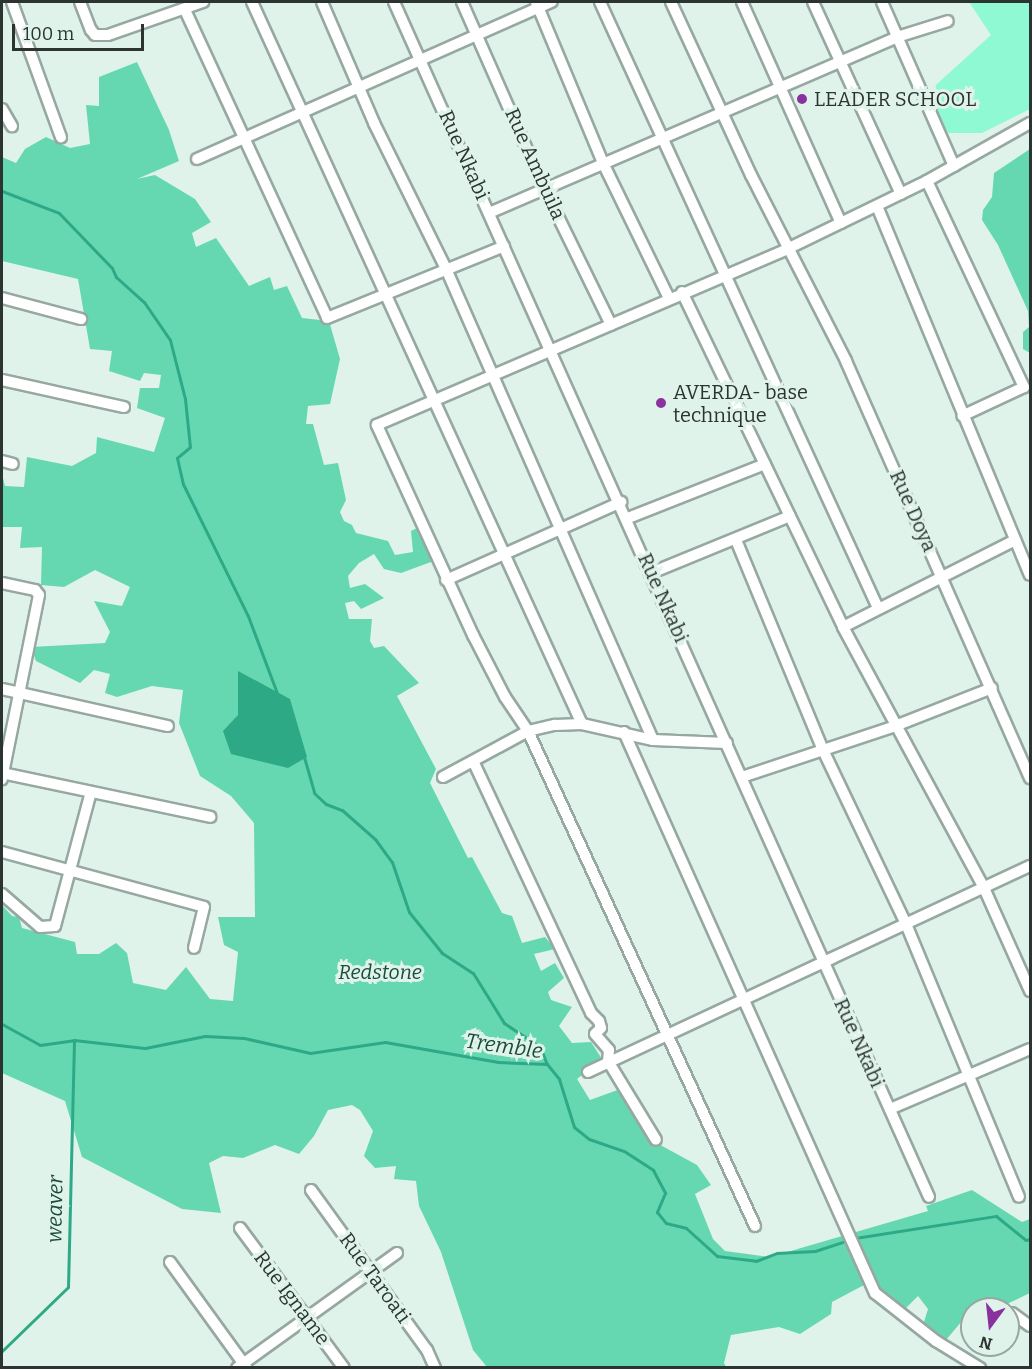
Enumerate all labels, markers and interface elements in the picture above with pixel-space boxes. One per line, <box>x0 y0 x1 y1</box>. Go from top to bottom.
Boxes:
scale bar <box>15 12 147 50</box>
text: 100 m <box>23 23 74 45</box>
place label: LEADER SCHOOL <box>814 87 976 111</box>
marker: LEADER SCHOOL <box>795 92 809 106</box>
street label: Rue Ambuila <box>500 105 570 223</box>
street label: Rue Nkabi <box>434 107 494 203</box>
place label: AVERDA- base technique <box>673 380 808 427</box>
marker: AVERDA- base technique <box>654 396 668 410</box>
street label: Rue Doya <box>884 467 942 555</box>
street label: Rue Nkabi <box>633 550 693 646</box>
park label: Redstone <box>338 960 422 984</box>
street label: Rue Nkabi <box>829 995 889 1091</box>
water label: Tremble <box>464 1028 544 1064</box>
water label: weaver <box>42 1175 68 1243</box>
street label: Rue Taroati <box>334 1228 416 1328</box>
street label: Rue Igname <box>249 1246 335 1350</box>
north arrow <box>960 1297 1020 1357</box>
text: N <box>977 1332 994 1354</box>

